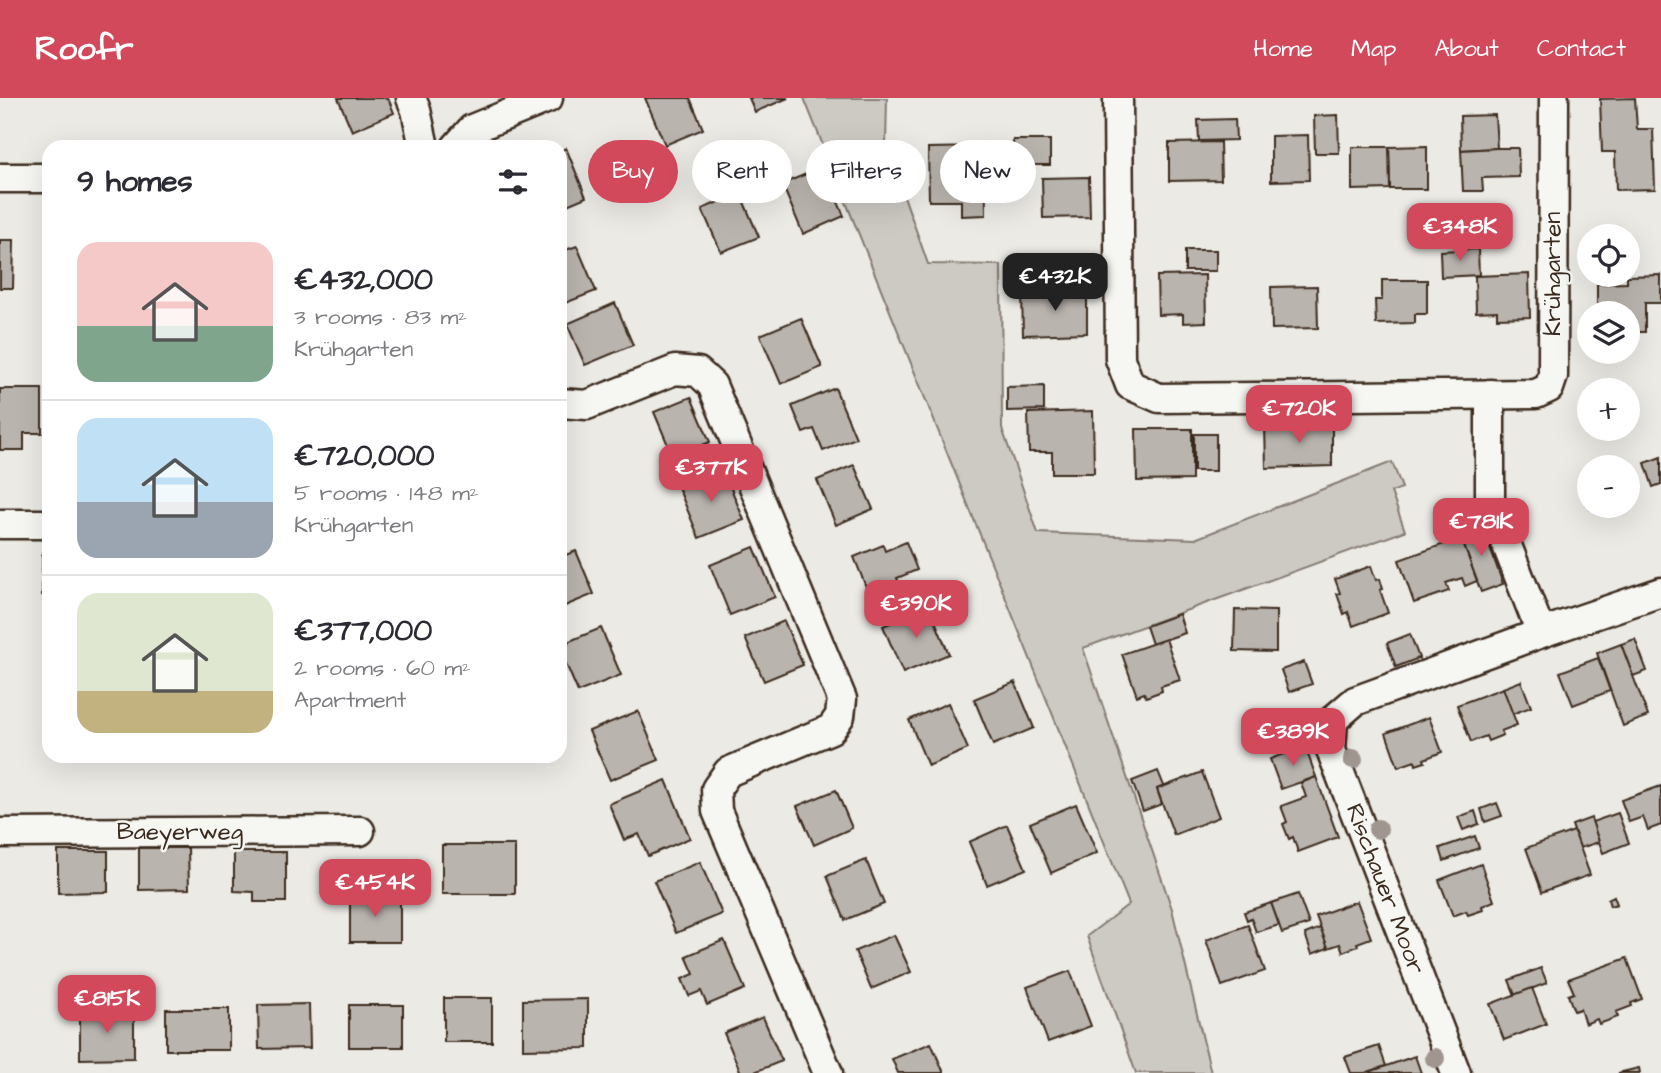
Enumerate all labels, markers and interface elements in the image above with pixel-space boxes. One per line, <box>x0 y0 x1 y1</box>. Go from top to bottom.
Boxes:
text: Roofr <box>35 26 133 72</box>
text: Home <box>1253 32 1313 66</box>
text: Map <box>1351 32 1396 66</box>
text: About <box>1434 32 1499 66</box>
text: Contact <box>1537 32 1626 66</box>
chip: Buy <box>588 140 678 203</box>
chip: Rent <box>692 140 792 203</box>
chip: Filters <box>806 140 926 203</box>
chip: New <box>940 140 1036 203</box>
text: 9 homes <box>77 161 192 203</box>
icon: filters <box>494 163 532 201</box>
pin: €348K <box>1411 204 1509 263</box>
text: €348K <box>1423 210 1497 242</box>
street label: Krühgarten <box>1536 212 1571 336</box>
map controls <box>1577 224 1640 518</box>
button: locate <box>1577 224 1640 287</box>
pin: €432K <box>1006 254 1104 313</box>
text: €432,000 <box>294 259 433 301</box>
text: €432K <box>1019 260 1091 292</box>
icon: home <box>133 270 217 354</box>
text: 3 rooms · 83 m² <box>294 301 467 333</box>
button: layers <box>1577 301 1640 364</box>
text: Krühgarten <box>294 333 413 365</box>
button: + <box>1577 378 1640 441</box>
pin: €720K <box>1250 386 1348 445</box>
text: €720K <box>1262 392 1336 424</box>
text: €720,000 <box>294 435 435 477</box>
pin: €377K <box>662 444 760 504</box>
icon: home <box>133 446 217 530</box>
text: €377K <box>675 451 747 483</box>
button: − <box>1577 455 1640 518</box>
text: 5 rooms · 148 m² <box>294 477 478 509</box>
pin: €781K <box>1432 498 1530 558</box>
text: €781K <box>1449 505 1513 537</box>
text: Krühgarten <box>294 509 413 541</box>
pin: €390K <box>867 580 965 640</box>
text: €390K <box>880 587 952 619</box>
text: €377,000 <box>294 610 432 652</box>
icon: home <box>133 621 217 705</box>
text: 2 rooms · 60 m² <box>294 652 471 684</box>
text: Apartment <box>294 684 406 716</box>
pin: €389K <box>1244 708 1342 768</box>
text: €389K <box>1257 715 1329 747</box>
street label: Rischauer Moor <box>1337 799 1433 979</box>
street label: Baeyerweg <box>117 815 243 850</box>
pin: €454K <box>326 860 424 919</box>
text: €454K <box>335 866 415 898</box>
pin: €815K <box>58 976 156 1035</box>
text: €815K <box>74 982 140 1014</box>

